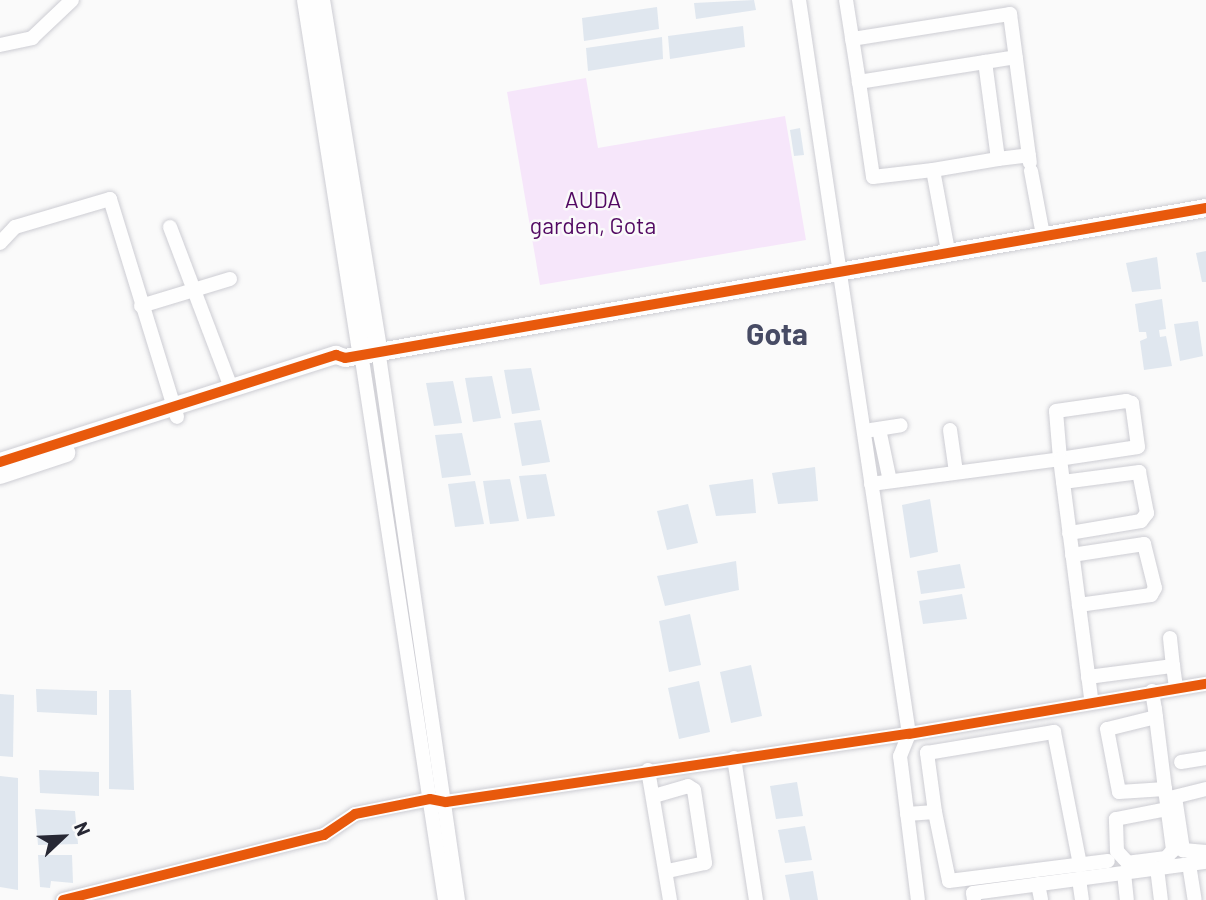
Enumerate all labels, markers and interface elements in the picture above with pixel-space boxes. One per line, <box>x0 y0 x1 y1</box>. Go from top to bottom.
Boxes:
park label: AUDA garden, Gota <box>530 185 656 239</box>
district label: Gota <box>746 315 808 351</box>
north arrow <box>28 802 98 872</box>
text: N <box>70 818 96 839</box>

